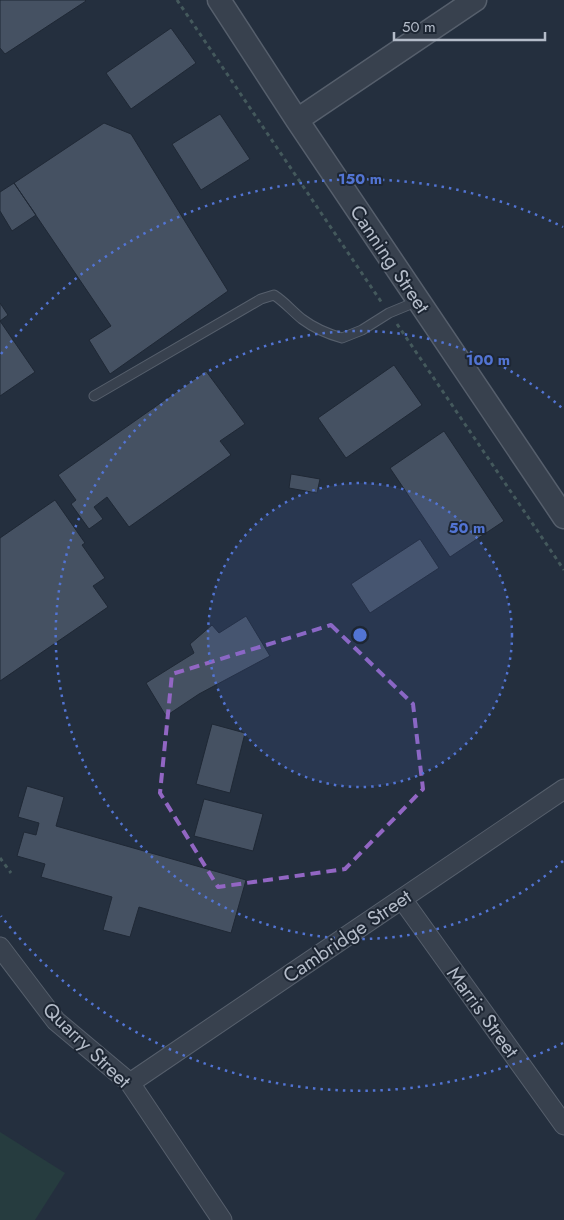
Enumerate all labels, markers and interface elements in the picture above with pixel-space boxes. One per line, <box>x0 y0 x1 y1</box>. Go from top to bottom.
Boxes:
scale bar <box>394 10 545 42</box>
text: 50 m <box>402 16 436 38</box>
text: 150 m <box>338 168 382 190</box>
street label: Canning Street <box>343 199 437 319</box>
text: 100 m <box>466 349 510 371</box>
text: 50 m <box>449 517 485 539</box>
centre of rings <box>351 626 369 644</box>
street label: Cambridge Street <box>277 883 417 990</box>
street label: Marris Street <box>440 961 526 1064</box>
street label: Quarry Street <box>36 996 137 1095</box>

